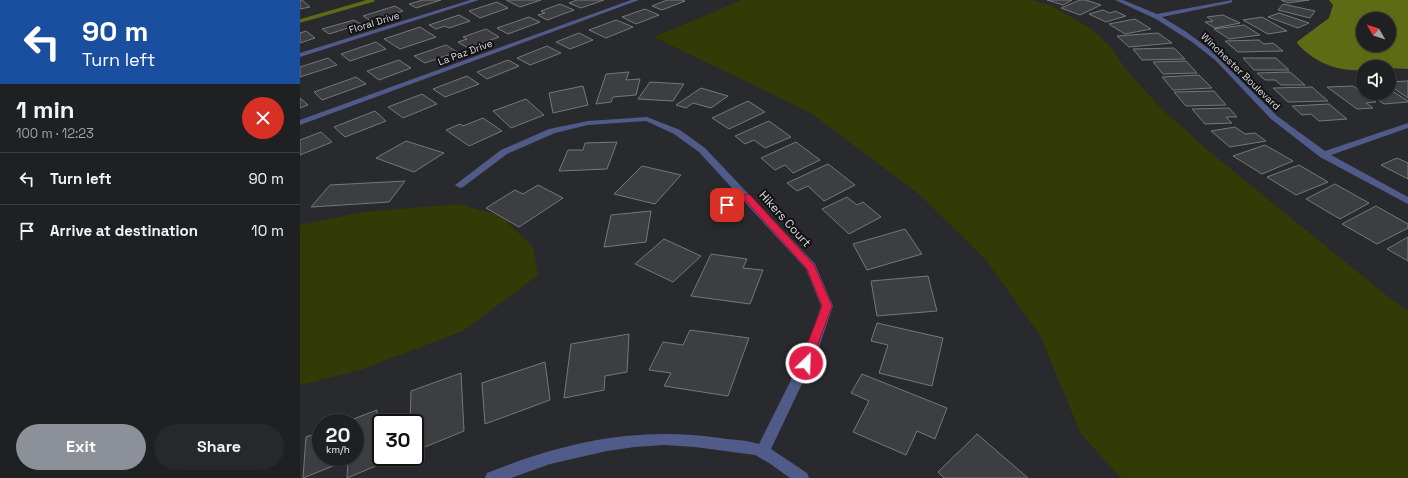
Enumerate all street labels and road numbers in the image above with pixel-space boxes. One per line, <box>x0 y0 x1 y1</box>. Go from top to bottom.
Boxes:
street label: Floral Drive <box>347 9 401 36</box>
street label: Winchester Boulevard <box>1198 30 1283 113</box>
street label: La Paz Drive <box>436 37 494 68</box>
street label: Hikers Court <box>756 187 814 251</box>

